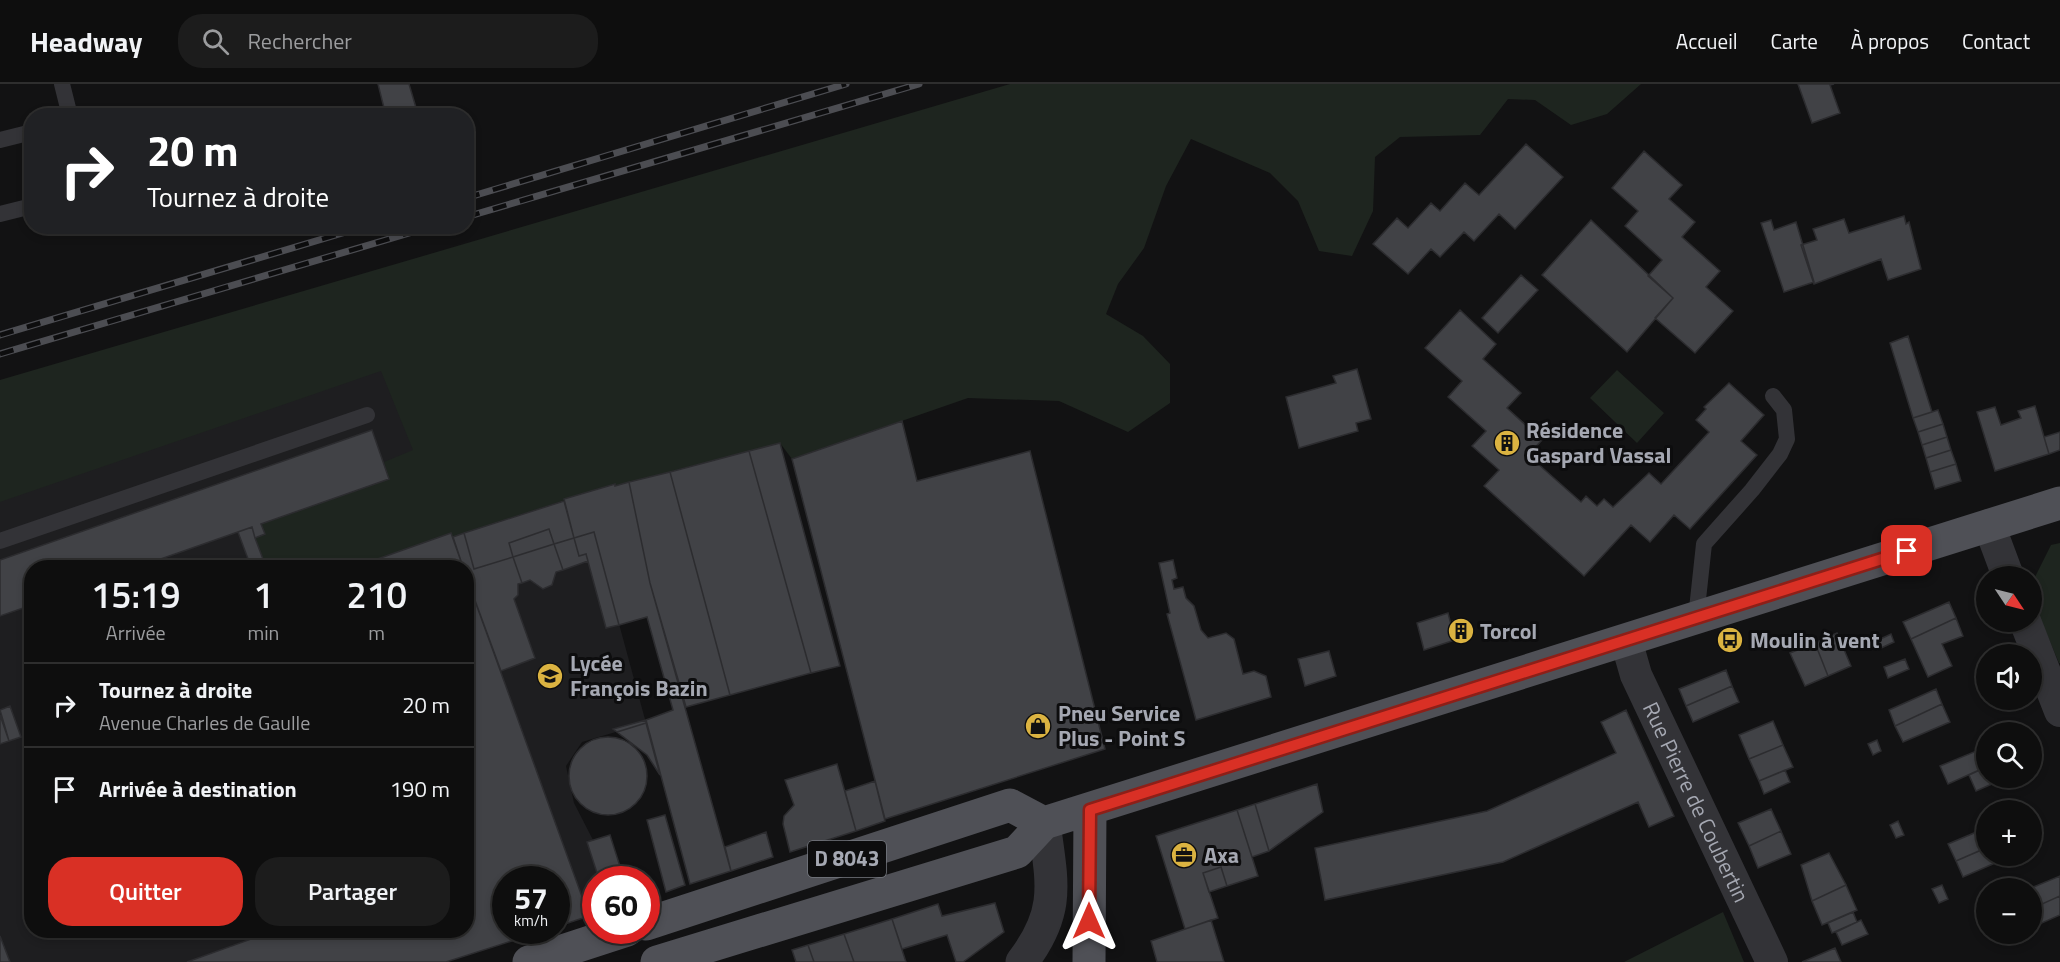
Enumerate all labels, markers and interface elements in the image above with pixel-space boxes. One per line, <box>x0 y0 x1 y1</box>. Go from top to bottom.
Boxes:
search box <box>178 14 598 68</box>
text: Headway <box>30 20 142 63</box>
text: Rechercher <box>247 24 352 58</box>
icon: search <box>199 25 232 58</box>
text: Accueil <box>1676 25 1738 57</box>
text: Carte <box>1771 25 1818 57</box>
text: À propos <box>1851 25 1929 57</box>
text: Contact <box>1962 25 2030 57</box>
text: 20 m <box>147 118 239 182</box>
icon: right <box>48 132 126 210</box>
text: Tournez à droite <box>147 176 329 217</box>
place label: Résidence Gaspard Vassal <box>1526 413 1671 472</box>
building icon: Résidence Gaspard Vassal <box>1492 428 1522 458</box>
pin <box>1881 525 1932 576</box>
icon: arrive <box>1890 534 1923 567</box>
north arrow <box>1976 566 2042 632</box>
map controls <box>1976 566 2042 944</box>
text: 15:19 <box>91 567 180 622</box>
text: 1 <box>253 567 273 622</box>
text: 210 <box>346 567 407 622</box>
place label: Torcol <box>1480 614 1537 648</box>
building icon: Torcol <box>1446 616 1476 646</box>
text: Arrivée <box>106 617 166 648</box>
text: min <box>247 617 279 648</box>
text: m <box>368 617 385 648</box>
place label: Moulin à vent <box>1750 623 1880 657</box>
bus stop icon: Moulin à vent <box>1715 625 1745 655</box>
button: sound <box>1976 644 2042 710</box>
place label: Lycée François Bazin <box>570 646 708 705</box>
school or university icon: Lycée François Bazin <box>535 661 565 691</box>
text: Tournez à droite <box>99 673 252 707</box>
text: 20 m <box>402 688 450 722</box>
icon: right <box>48 689 81 722</box>
place label: Pneu Service Plus - Point S <box>1058 696 1185 755</box>
street label: Rue Pierre de Coubertin <box>1634 696 1758 908</box>
text: Avenue Charles de Gaulle <box>99 707 310 738</box>
shop icon: Pneu Service Plus - Point S <box>1023 711 1053 741</box>
button: search <box>1976 722 2042 788</box>
text: Arrivée à destination <box>99 772 297 806</box>
text: 190 m <box>390 772 450 806</box>
icon: arrive <box>48 773 81 806</box>
button: + <box>1976 800 2042 866</box>
place label: Axa <box>1204 838 1239 872</box>
office icon: Axa <box>1169 840 1199 870</box>
road number: D 8043 <box>808 841 886 877</box>
button: Quitter <box>48 857 243 926</box>
button: Partager <box>255 857 450 926</box>
speed limit sign: 60 <box>582 866 660 944</box>
text: 57 <box>514 875 548 921</box>
button: − <box>1976 878 2042 944</box>
position arrow <box>1057 889 1121 953</box>
text: km/h <box>514 909 548 932</box>

